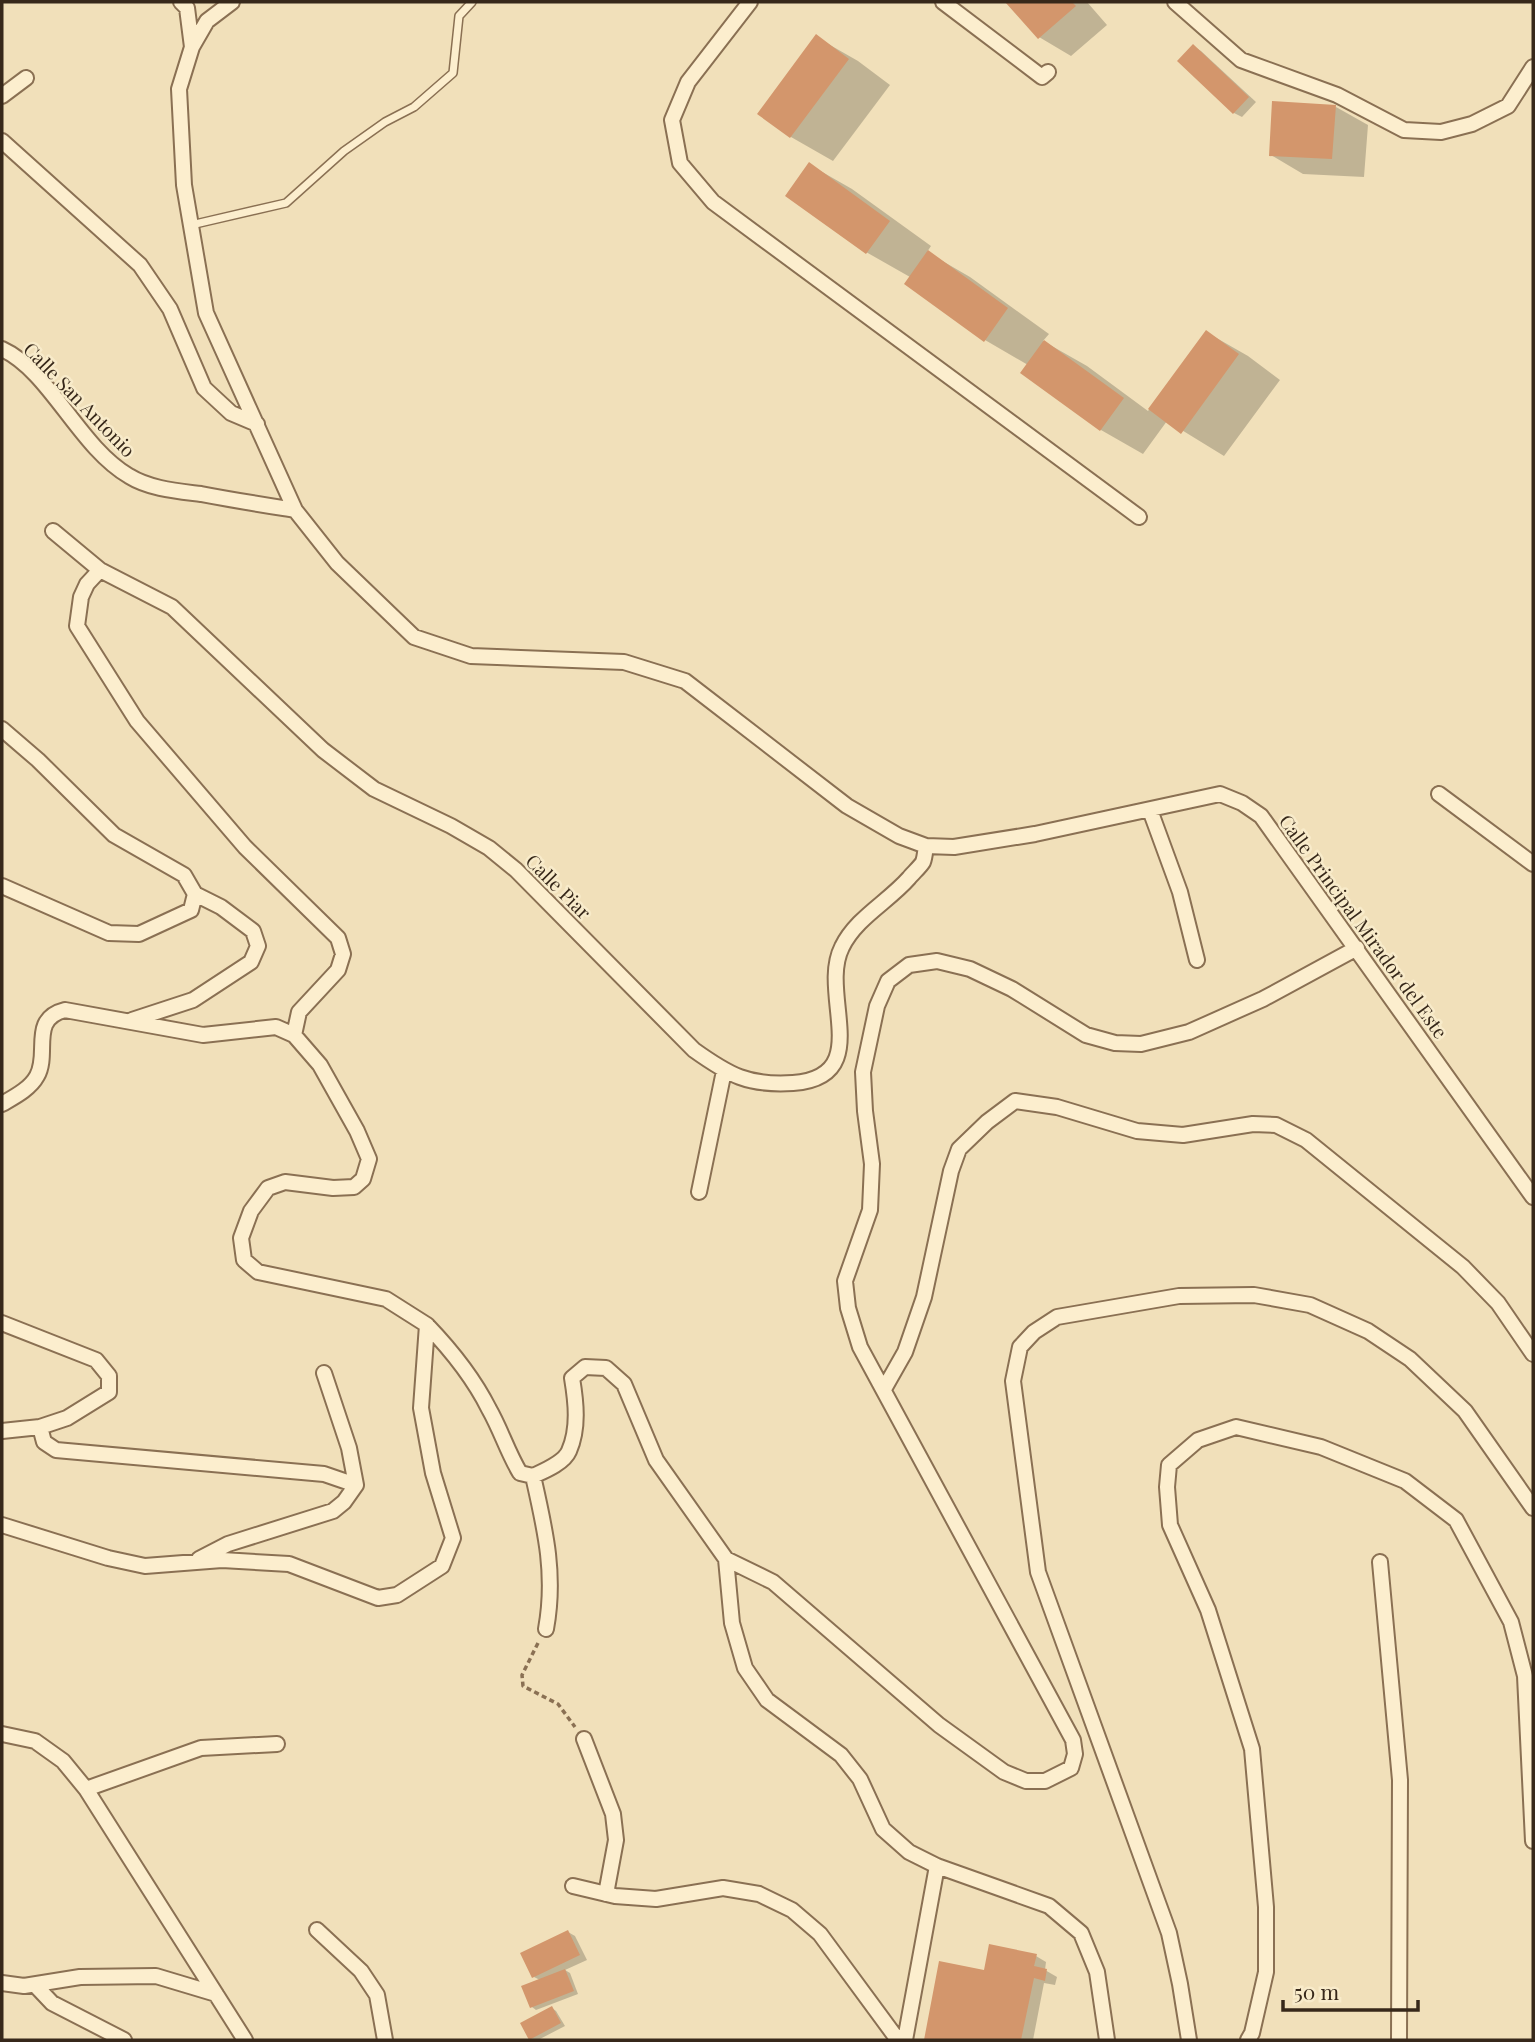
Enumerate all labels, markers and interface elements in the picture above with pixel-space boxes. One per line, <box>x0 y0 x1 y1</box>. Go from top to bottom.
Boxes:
street label: Calle San Antonio <box>18 336 142 462</box>
street label: Calle Principal Mirador del Este <box>1274 809 1454 1043</box>
street label: Calle Piar <box>521 848 598 925</box>
scale bar <box>1283 1968 1418 2012</box>
text: 50 m <box>1294 1977 1340 2005</box>

